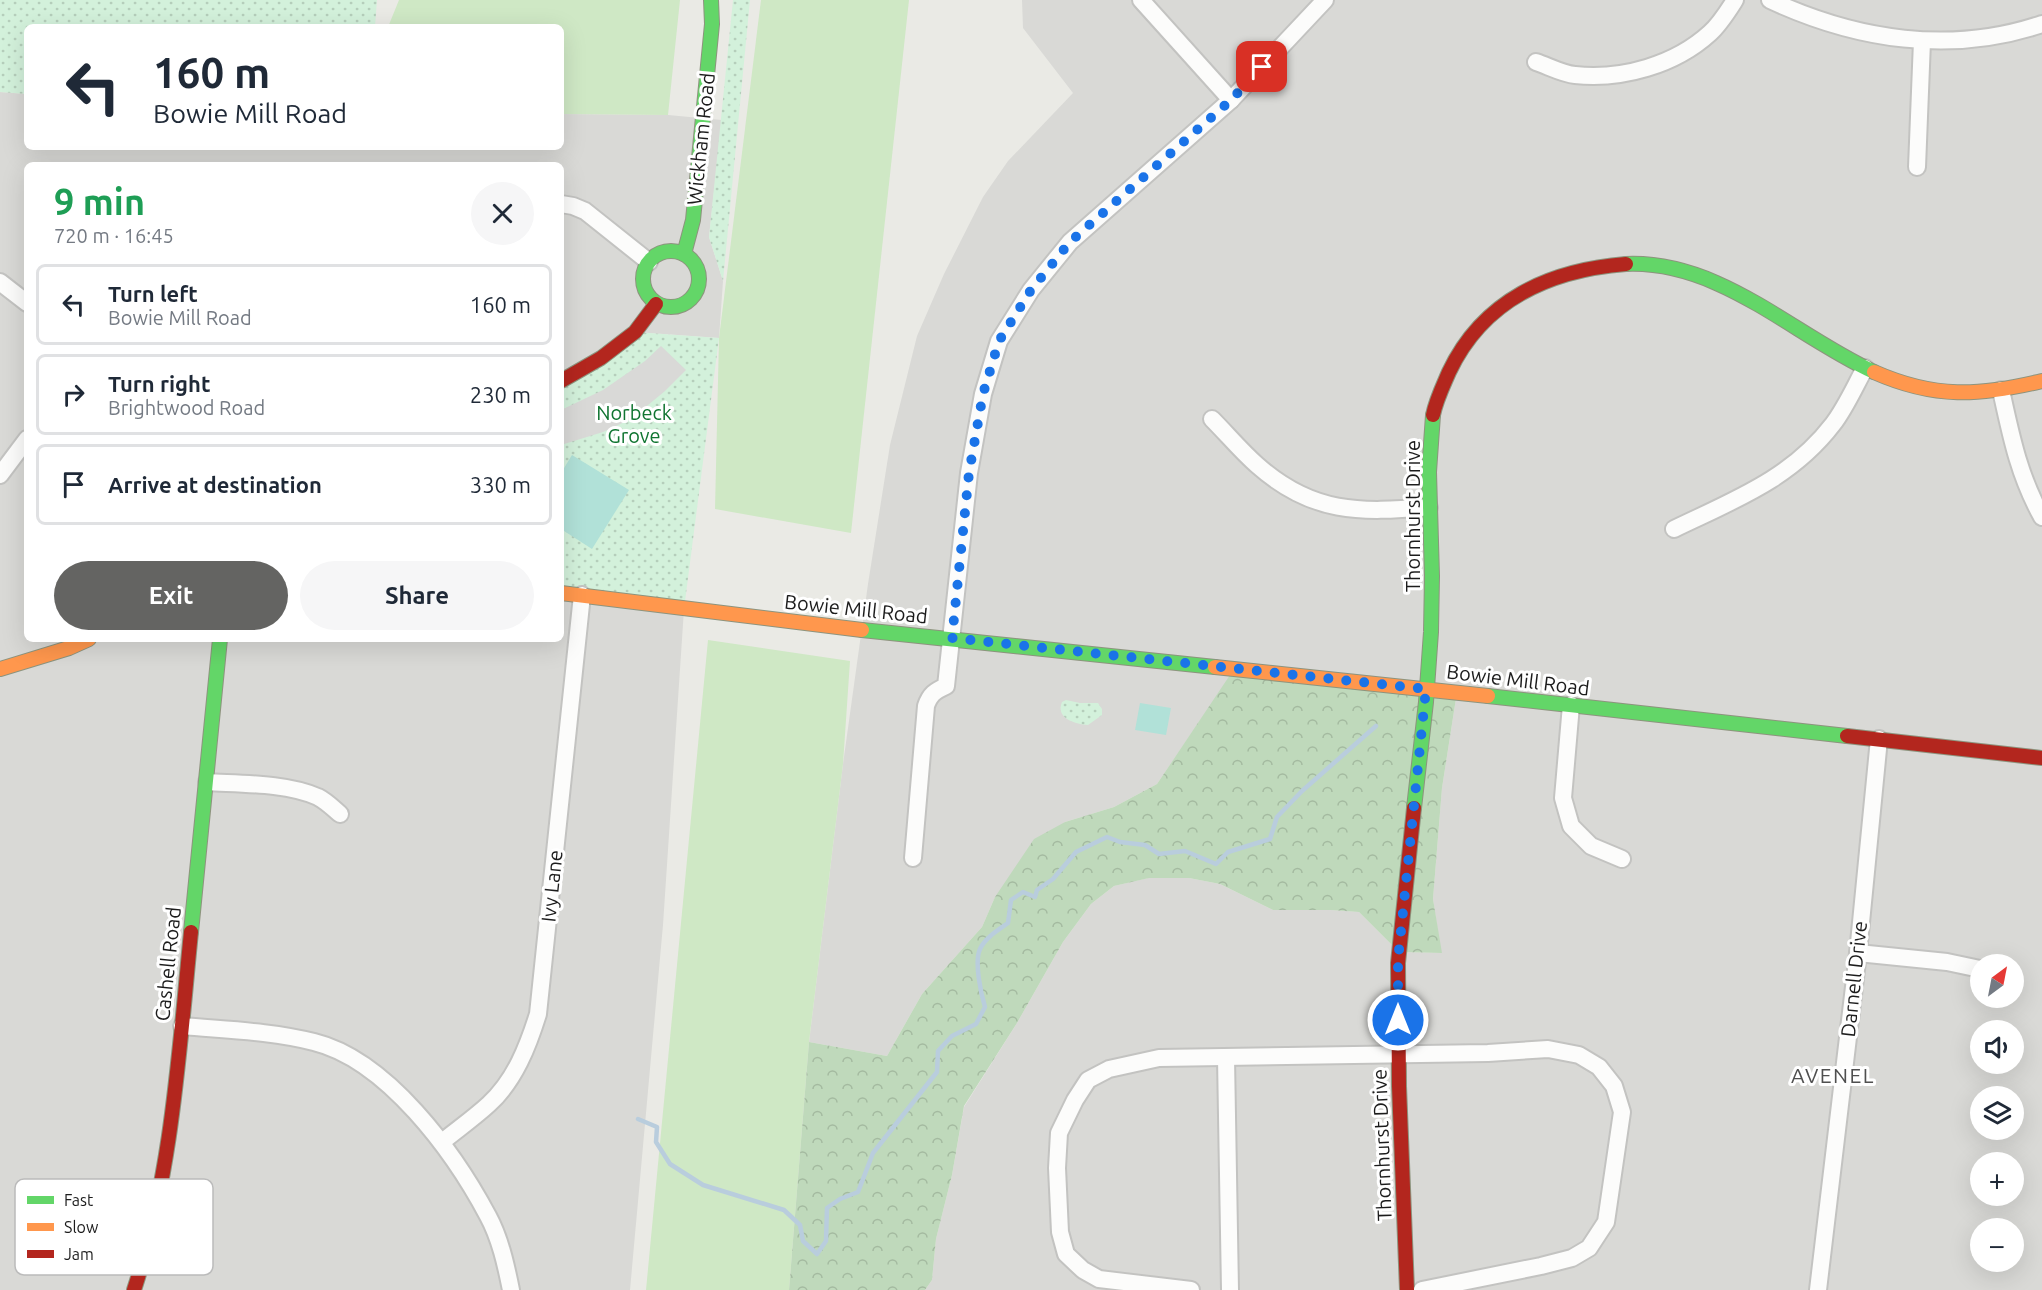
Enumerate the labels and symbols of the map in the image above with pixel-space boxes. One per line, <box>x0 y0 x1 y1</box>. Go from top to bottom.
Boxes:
pin <box>1236 41 1287 92</box>
street label: Wickham Road <box>682 72 719 206</box>
park label: Norbeck Grove <box>596 401 672 447</box>
street label: Thornhurst Drive <box>1401 440 1424 592</box>
street label: Bowie Mill Road <box>783 590 929 627</box>
street label: Bowie Mill Road <box>1445 659 1591 700</box>
street label: Ivy Lane <box>536 849 567 923</box>
street label: Cashell Road <box>150 906 185 1022</box>
street label: Darnell Drive <box>1836 920 1871 1038</box>
north arrow <box>1970 954 2024 1008</box>
position arrow <box>1366 988 1430 1052</box>
district label: AVENEL <box>1791 1063 1875 1087</box>
street label: Thornhurst Drive <box>1367 1069 1396 1221</box>
legend <box>15 1179 213 1275</box>
text: Fast <box>64 1191 94 1209</box>
text: Slow <box>64 1218 99 1236</box>
text: Jam <box>64 1245 94 1263</box>

